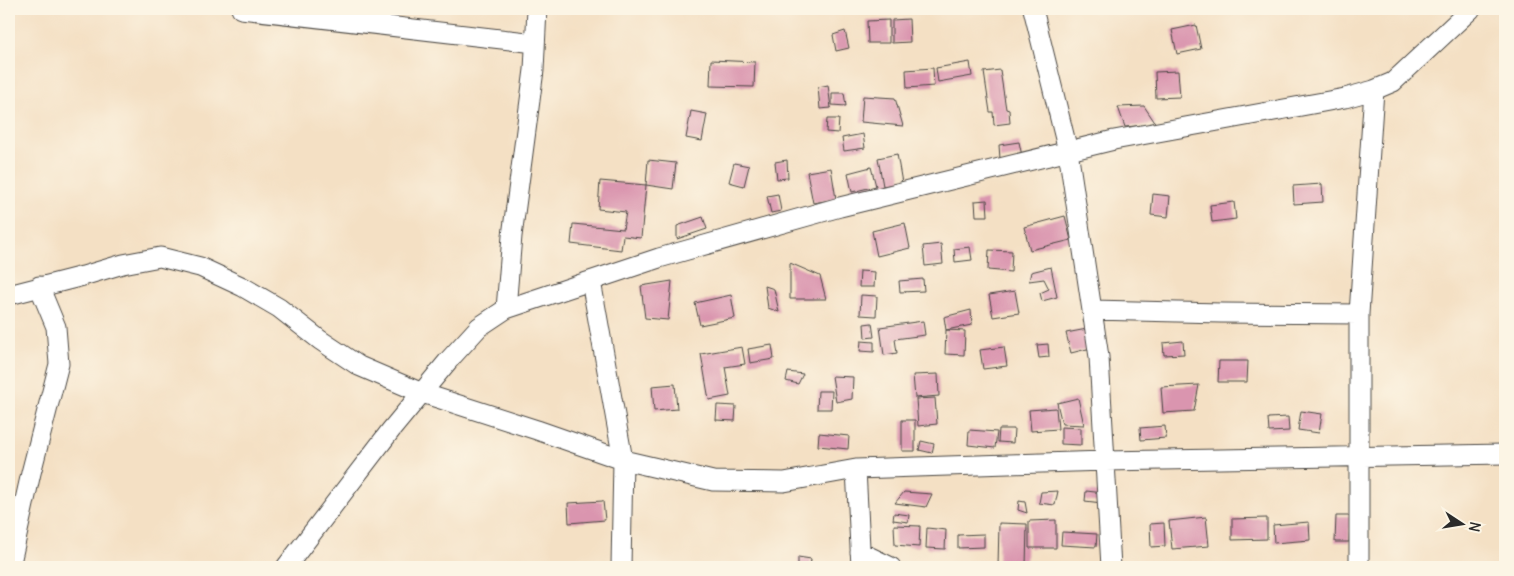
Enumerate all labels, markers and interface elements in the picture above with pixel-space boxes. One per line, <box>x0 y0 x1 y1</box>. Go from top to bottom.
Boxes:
north arrow <box>1436 498 1486 548</box>
text: N <box>1465 520 1485 533</box>

